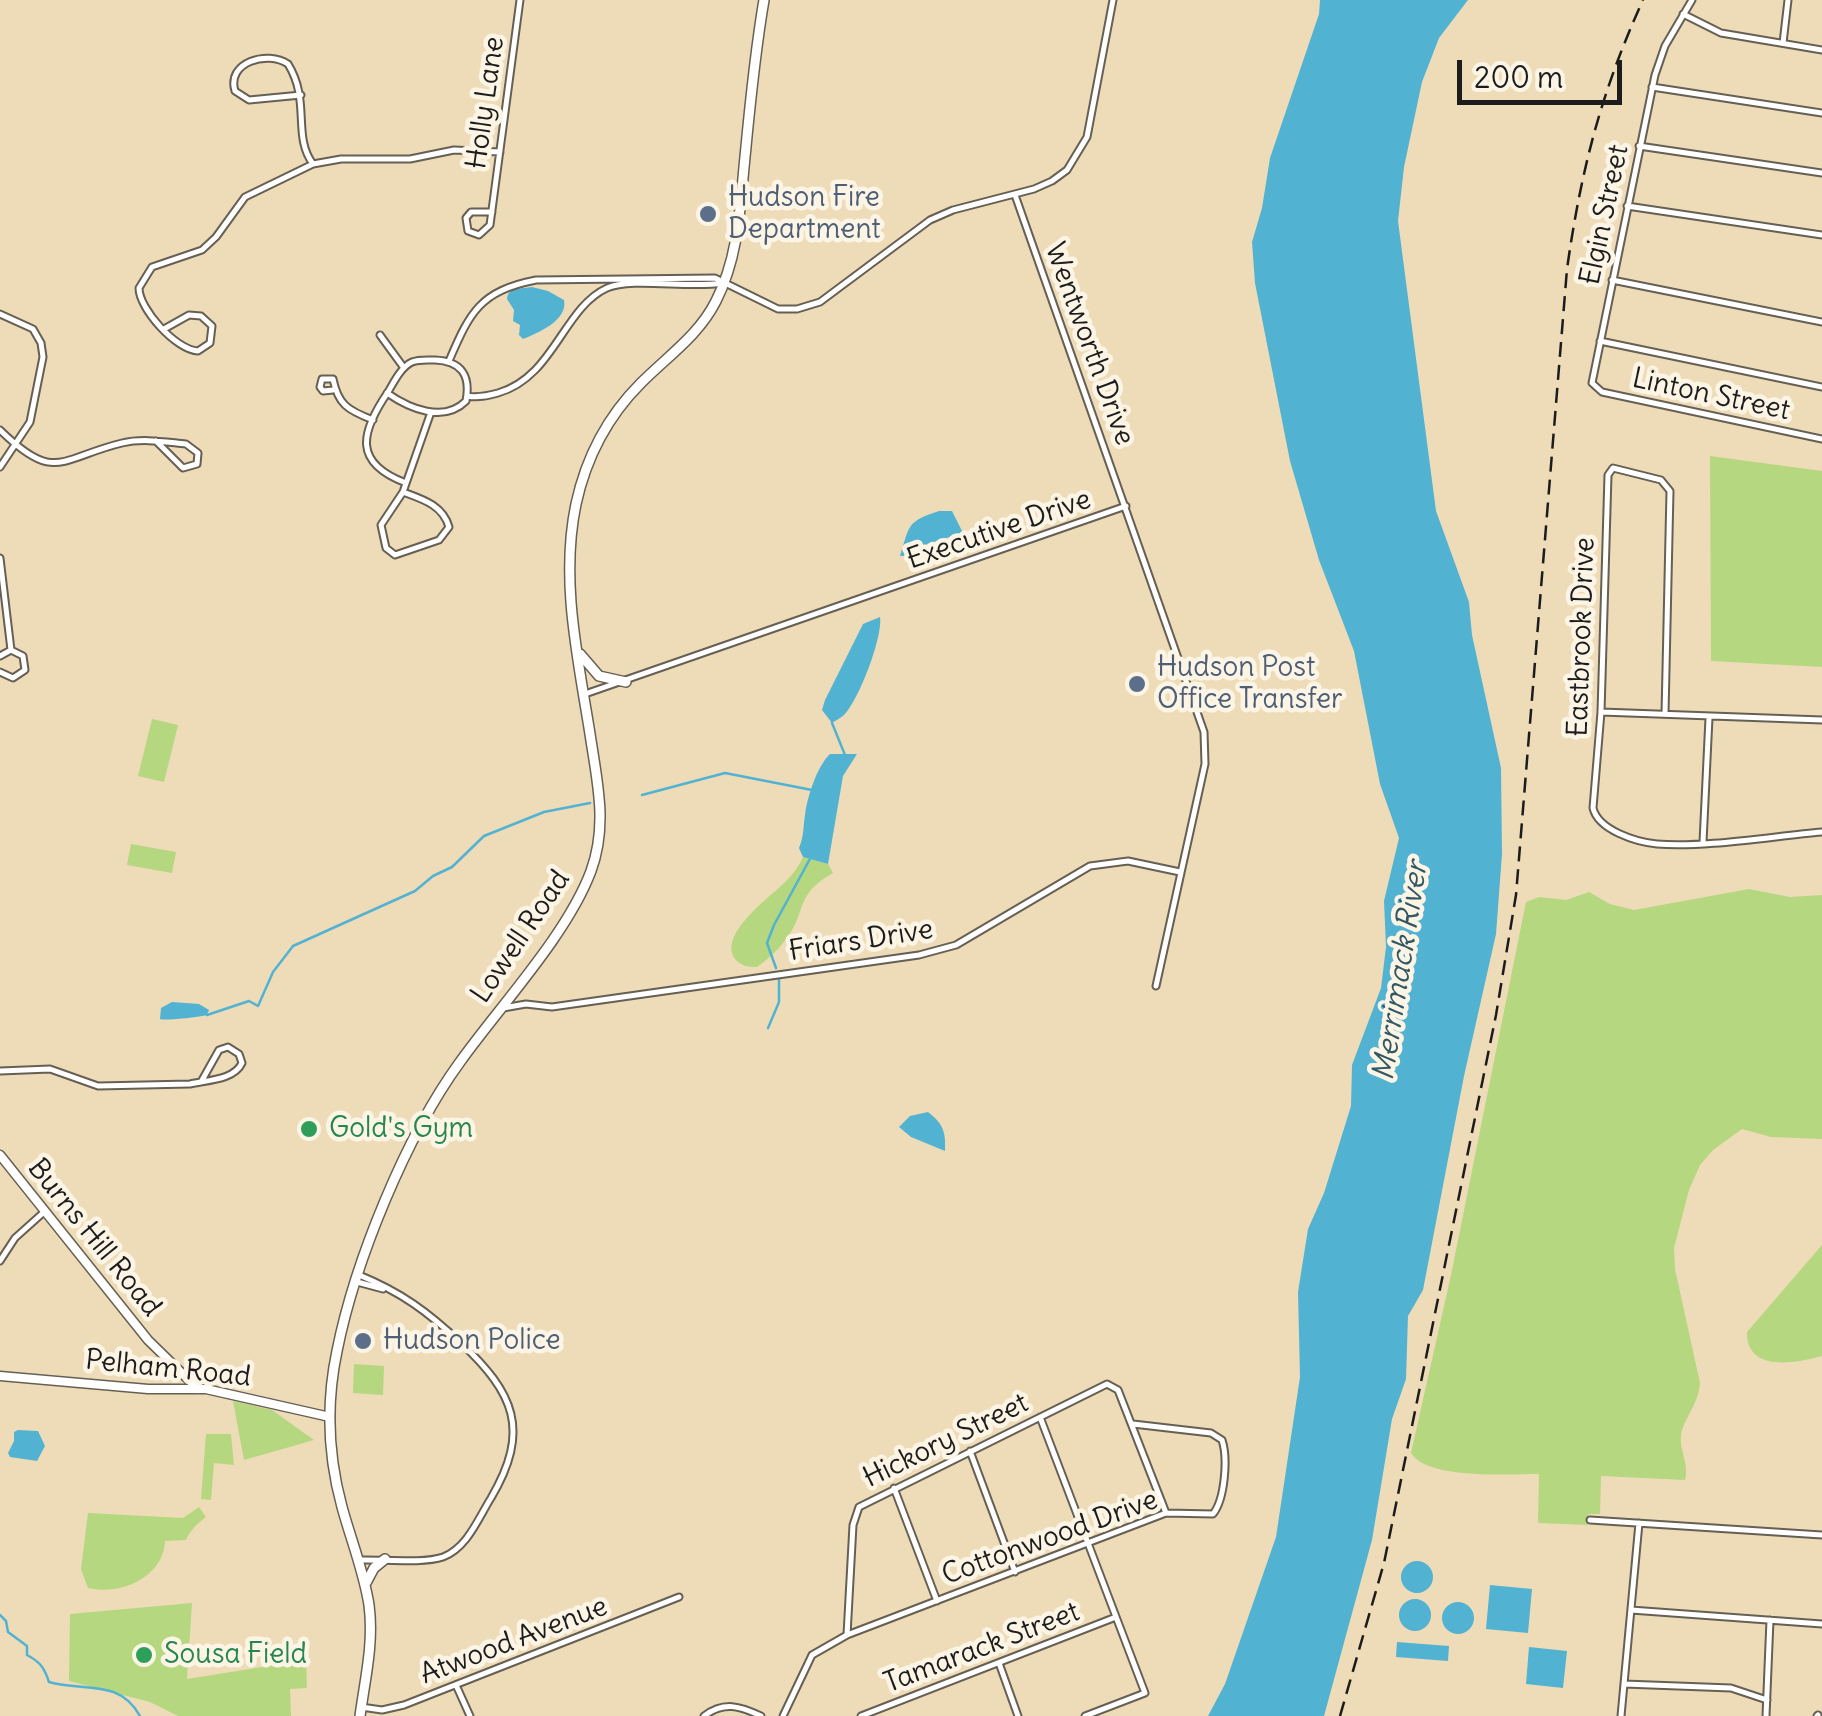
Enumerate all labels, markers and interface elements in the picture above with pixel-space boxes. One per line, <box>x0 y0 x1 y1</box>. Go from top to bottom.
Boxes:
street label: Holly Lane <box>460 35 512 171</box>
scale bar <box>1462 40 1627 102</box>
text: 200 m <box>1474 58 1563 96</box>
street label: Elgin Street <box>1574 142 1636 288</box>
place label: Hudson Fire Department <box>728 181 881 247</box>
marker: Hudson Fire Department <box>697 203 719 225</box>
street label: Wentworth Drive <box>1037 238 1141 450</box>
street label: Linton Street <box>1629 362 1793 428</box>
street label: Executive Drive <box>903 483 1095 577</box>
street label: Eastbrook Drive <box>1562 537 1602 737</box>
place label: Hudson Post Office Transfer <box>1157 651 1343 717</box>
marker: Hudson Post Office Transfer <box>1126 673 1148 695</box>
water label: Merrimack River <box>1366 859 1436 1083</box>
street label: Lowell Road <box>464 864 578 1010</box>
street label: Friars Drive <box>787 913 935 969</box>
place label: Gold's Gym <box>329 1112 473 1146</box>
marker: Gold's Gym <box>298 1118 320 1140</box>
street label: Burns Hill Road <box>20 1152 168 1324</box>
place label: Hudson Police <box>383 1324 561 1358</box>
marker: Hudson Police <box>352 1330 374 1352</box>
street label: Pelham Road <box>84 1344 252 1394</box>
street label: Hickory Street <box>858 1387 1034 1495</box>
street label: Cottonwood Drive <box>938 1483 1162 1593</box>
street label: Atwood Avenue <box>416 1590 612 1692</box>
street label: Tamarack Street <box>880 1595 1084 1701</box>
place label: Sousa Field <box>164 1638 307 1672</box>
marker: Sousa Field <box>133 1644 155 1666</box>

